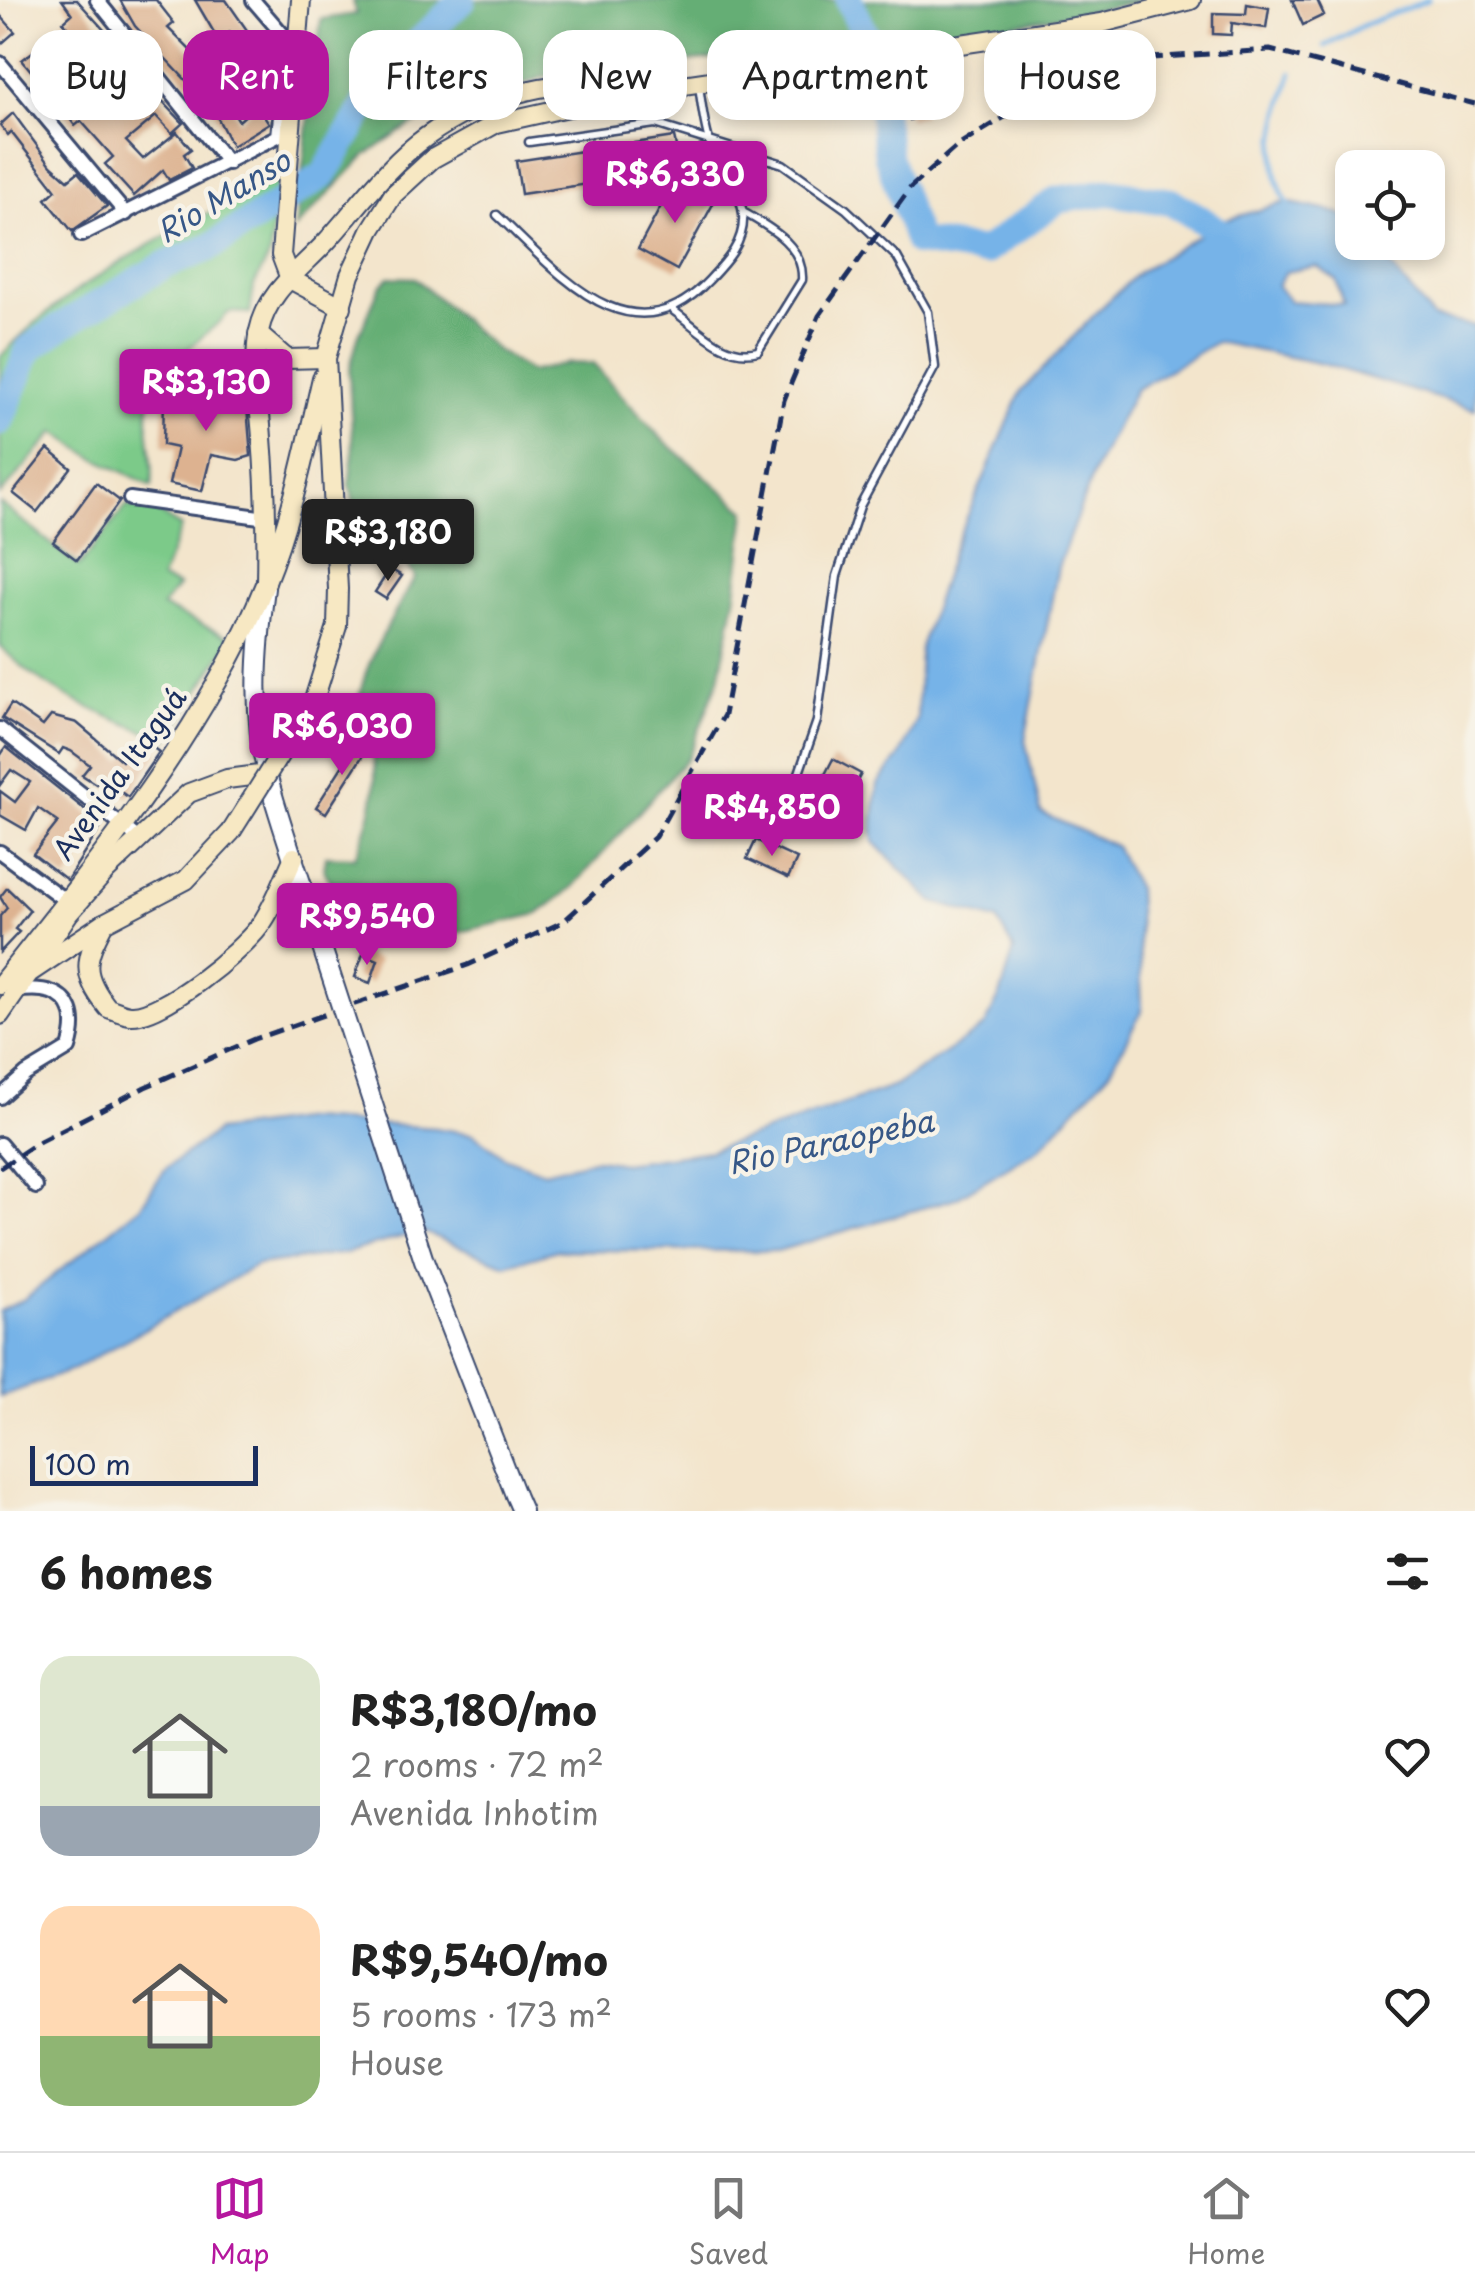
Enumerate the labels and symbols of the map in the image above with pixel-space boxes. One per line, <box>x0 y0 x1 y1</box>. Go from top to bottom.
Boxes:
water label: Rio Manso <box>147 136 299 253</box>
pin: R$6,330 <box>583 141 767 226</box>
pin: R$3,130 <box>114 349 298 434</box>
pin: R$3,180 <box>296 499 480 584</box>
street label: Avenida Itaguá <box>41 678 196 868</box>
pin: R$6,030 <box>250 693 434 778</box>
pin: R$4,850 <box>680 774 864 859</box>
pin: R$9,540 <box>275 883 459 968</box>
water label: Rio Paraopeba <box>724 1097 939 1184</box>
scale bar <box>30 1441 258 1486</box>

